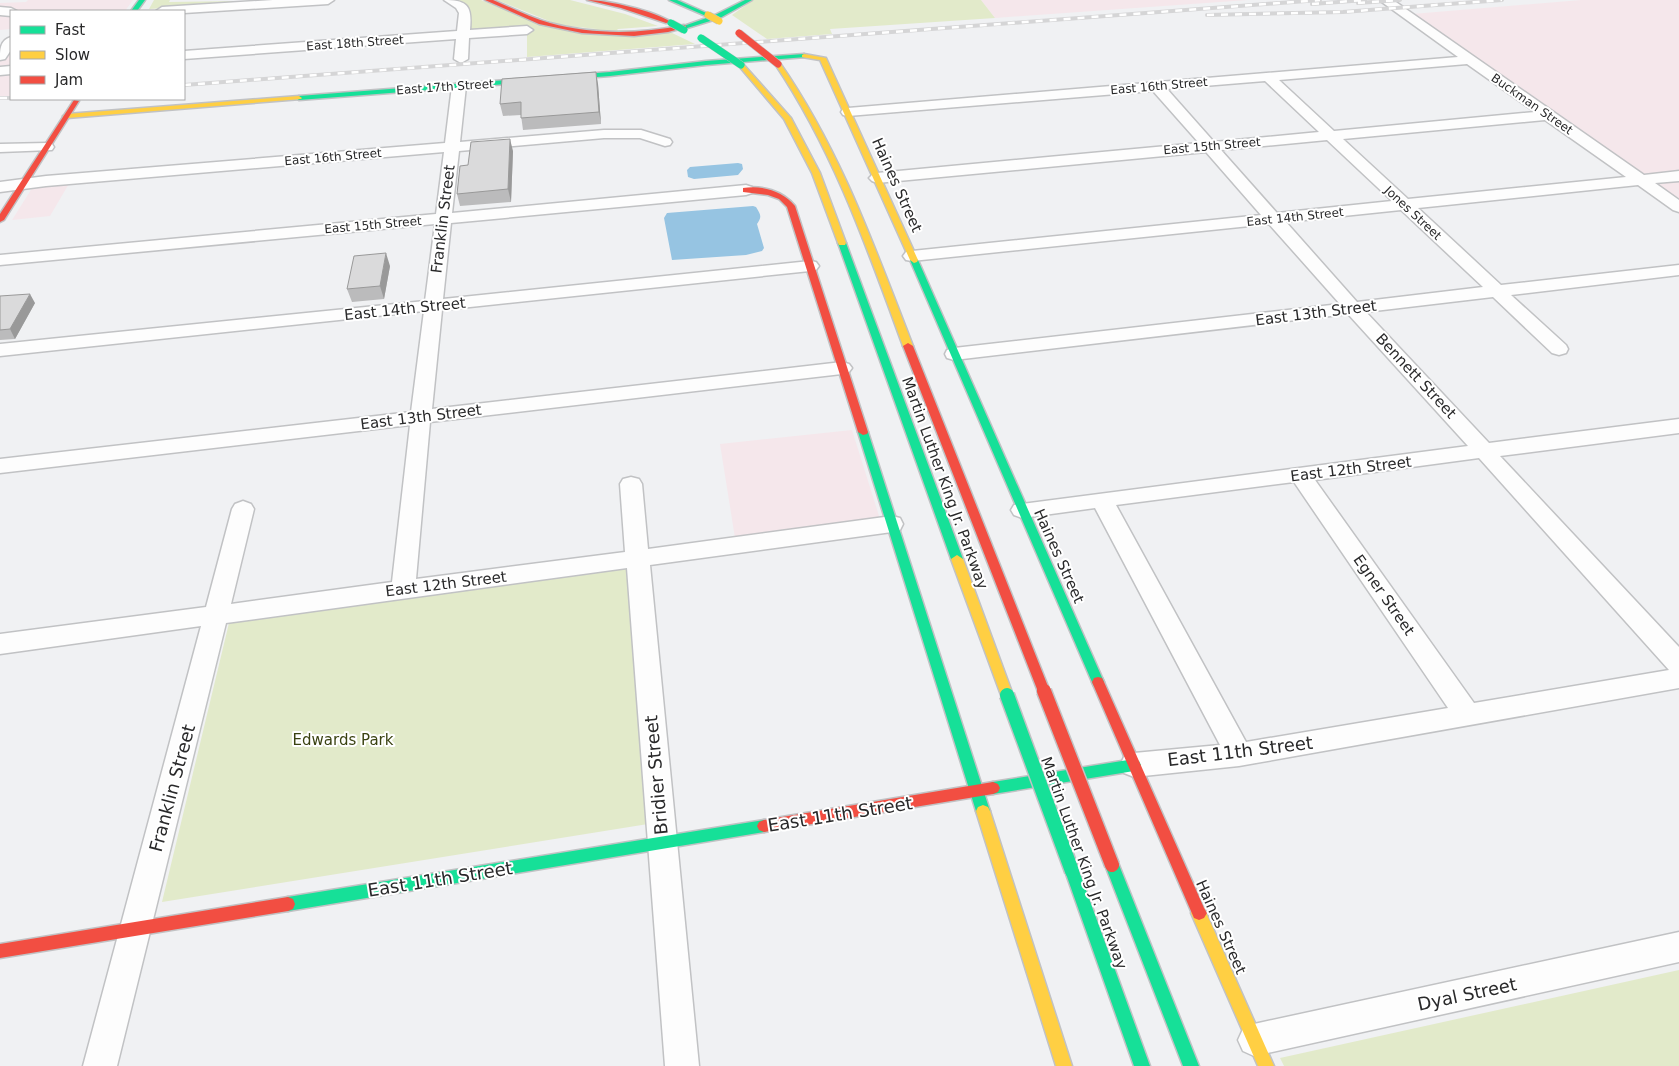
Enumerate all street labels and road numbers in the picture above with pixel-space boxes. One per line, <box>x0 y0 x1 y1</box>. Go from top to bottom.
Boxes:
street label: East 18th Street <box>306 33 404 53</box>
street label: Buckman Street <box>1489 71 1576 138</box>
street label: East 16th Street <box>1110 75 1208 97</box>
street label: East 17th Street <box>396 77 494 97</box>
street label: Haines Street <box>868 135 926 235</box>
street label: East 15th Street <box>1163 135 1261 157</box>
street label: East 16th Street <box>284 146 382 168</box>
street label: Franklin Street <box>427 164 459 274</box>
street label: Jones Street <box>1381 183 1444 243</box>
street label: East 14th Street <box>1246 205 1345 229</box>
street label: East 15th Street <box>324 214 422 236</box>
street label: East 14th Street <box>343 294 467 324</box>
street label: East 13th Street <box>1254 297 1378 329</box>
street label: Bennett Street <box>1372 330 1460 422</box>
street label: Martin Luther King Jr. Parkway <box>898 374 992 592</box>
street label: East 13th Street <box>359 401 483 433</box>
street label: East 12th Street <box>1289 453 1413 485</box>
street label: Haines Street <box>1030 506 1088 606</box>
street label: Egner Street <box>1350 551 1418 639</box>
street label: East 12th Street <box>384 568 508 600</box>
street label: Bridier Street <box>640 714 672 836</box>
street label: Franklin Street <box>145 722 199 854</box>
street label: East 11th Street <box>1166 732 1314 770</box>
street label: Martin Luther King Jr. Parkway <box>1037 754 1131 972</box>
street label: East 11th Street <box>766 792 914 836</box>
street label: East 11th Street <box>366 857 514 901</box>
street label: Haines Street <box>1192 877 1250 977</box>
street label: Dyal Street <box>1415 973 1519 1015</box>

